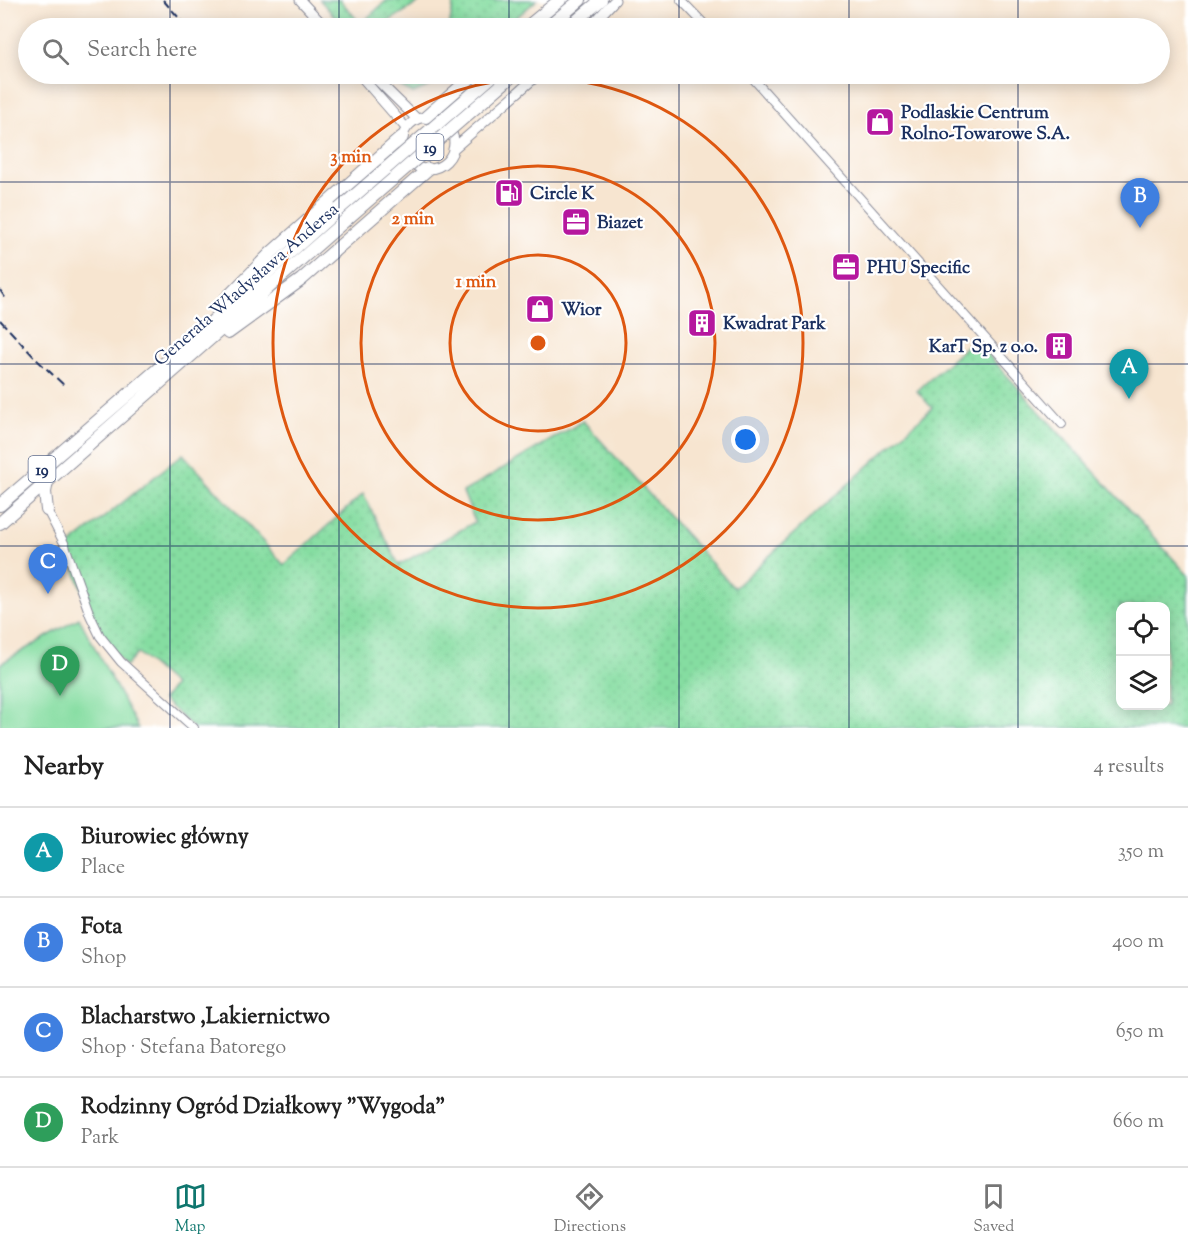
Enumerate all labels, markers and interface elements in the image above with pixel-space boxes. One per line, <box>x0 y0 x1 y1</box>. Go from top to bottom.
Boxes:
search box <box>18 18 1170 84</box>
icon: search <box>39 35 72 68</box>
text: Search here <box>87 35 197 67</box>
place label: Podlaskie Centrum Rolno-Towarowe S.A. <box>901 101 1070 148</box>
shop icon: Podlaskie Centrum Rolno-Towarowe S.A. <box>864 106 896 138</box>
road number: 19 <box>416 134 444 160</box>
text: 3 min <box>330 145 372 171</box>
fuel station icon: Circle K <box>493 177 525 209</box>
pin: B <box>1120 178 1160 228</box>
place label: Circle K <box>530 182 595 208</box>
street label: Generała Władysława Andersa <box>149 198 345 373</box>
office icon: Biazet <box>560 206 592 238</box>
text: 2 min <box>392 207 435 233</box>
place label: Biazet <box>597 211 644 237</box>
office icon: PHU Specific <box>830 251 862 283</box>
place label: PHU Specific <box>867 256 971 282</box>
text: 1 min <box>456 270 497 296</box>
shop icon: Wior <box>524 293 556 325</box>
place label: Wior <box>561 298 602 324</box>
building icon: Kwadrat Park <box>686 307 718 339</box>
place label: Kwadrat Park <box>723 312 826 338</box>
building icon: KarT Sp. z o.o. <box>1043 330 1075 362</box>
centre of rings <box>528 333 548 353</box>
place label: KarT Sp. z o.o. <box>929 335 1038 361</box>
pin: A <box>1110 350 1148 399</box>
your location <box>731 425 760 454</box>
road number: 19 <box>28 456 56 482</box>
pin: C <box>28 544 68 594</box>
map controls <box>1116 602 1170 710</box>
button: locate <box>1116 602 1170 656</box>
pin: D <box>40 646 80 696</box>
button: layers <box>1116 656 1170 710</box>
text: Nearby <box>24 749 104 786</box>
text: 4 results <box>1093 753 1164 782</box>
text: Biurowiec główny <box>81 822 249 854</box>
text: A <box>35 838 52 867</box>
text: 350 m <box>1118 838 1164 867</box>
text: Place <box>81 854 125 883</box>
text: Fota <box>81 912 122 944</box>
text: B <box>37 928 50 957</box>
text: 400 m <box>1112 928 1164 957</box>
text: Shop <box>81 944 126 973</box>
text: Blacharstwo ,Lakiernictwo <box>81 1002 330 1034</box>
text: C <box>35 1018 52 1047</box>
text: 650 m <box>1116 1018 1164 1047</box>
text: Shop · Stefana Batorego <box>81 1034 286 1063</box>
text: Rodzinny Ogród Działkowy "Wygoda" <box>81 1092 445 1124</box>
text: D <box>36 1108 51 1137</box>
text: 660 m <box>1113 1108 1164 1137</box>
text: Park <box>81 1124 119 1153</box>
tab: Map <box>174 1180 207 1239</box>
tab: Directions <box>554 1180 626 1239</box>
tab: Saved <box>973 1180 1014 1239</box>

